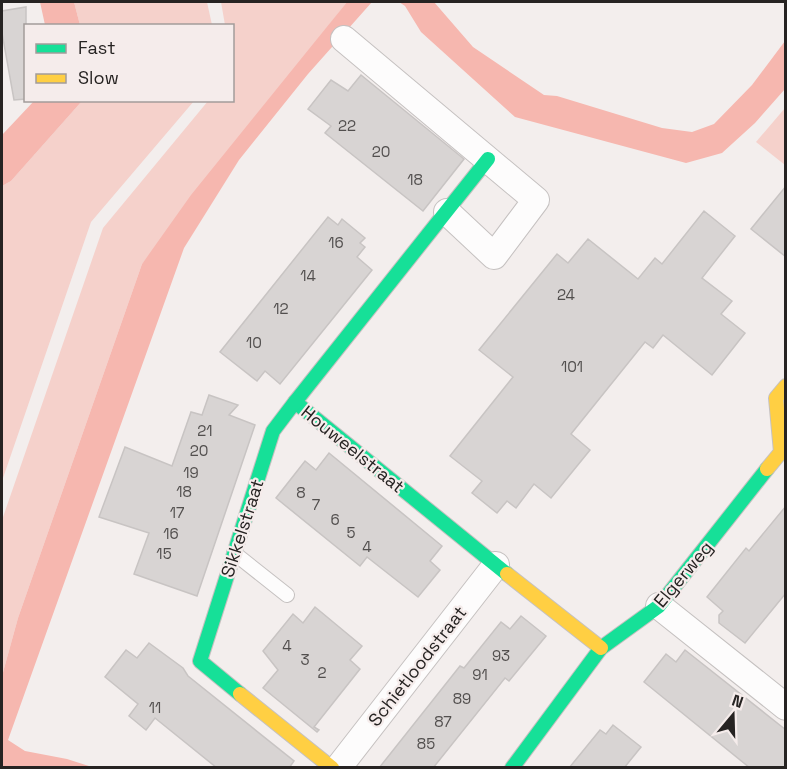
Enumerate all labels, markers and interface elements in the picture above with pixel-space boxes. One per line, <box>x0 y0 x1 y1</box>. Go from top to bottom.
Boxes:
legend <box>24 24 234 102</box>
text: Fast <box>78 36 115 59</box>
text: Slow <box>78 66 119 89</box>
house number: 22 <box>338 116 356 135</box>
house number: 20 <box>372 142 390 161</box>
house number: 18 <box>407 170 423 189</box>
house number: 16 <box>328 233 344 252</box>
house number: 14 <box>300 266 316 285</box>
house number: 24 <box>557 285 575 304</box>
house number: 12 <box>273 299 289 318</box>
house number: 10 <box>246 333 262 352</box>
house number: 101 <box>561 357 583 376</box>
street label: Houweelstraat <box>297 400 409 498</box>
house number: 21 <box>197 421 213 440</box>
house number: 20 <box>190 441 208 460</box>
house number: 19 <box>183 463 199 482</box>
street label: Sikkelstraat <box>215 476 269 580</box>
house number: 18 <box>176 482 192 501</box>
house number: 8 <box>296 483 306 502</box>
house number: 7 <box>312 495 320 514</box>
house number: 17 <box>170 503 184 522</box>
house number: 6 <box>330 510 340 529</box>
house number: 5 <box>347 523 356 542</box>
house number: 16 <box>163 524 179 543</box>
street label: Elgerweg <box>648 536 718 612</box>
house number: 4 <box>362 537 372 556</box>
house number: 15 <box>156 544 172 563</box>
street label: Schietloodstraat <box>363 601 471 731</box>
house number: 4 <box>282 636 292 655</box>
house number: 93 <box>492 646 510 665</box>
house number: 3 <box>300 650 310 669</box>
house number: 2 <box>317 663 327 682</box>
house number: 91 <box>472 665 488 684</box>
north arrow <box>703 685 763 745</box>
house number: 89 <box>453 689 471 708</box>
text: N <box>729 690 746 713</box>
house number: 11 <box>149 698 161 717</box>
house number: 87 <box>434 712 452 731</box>
house number: 85 <box>417 734 435 753</box>

